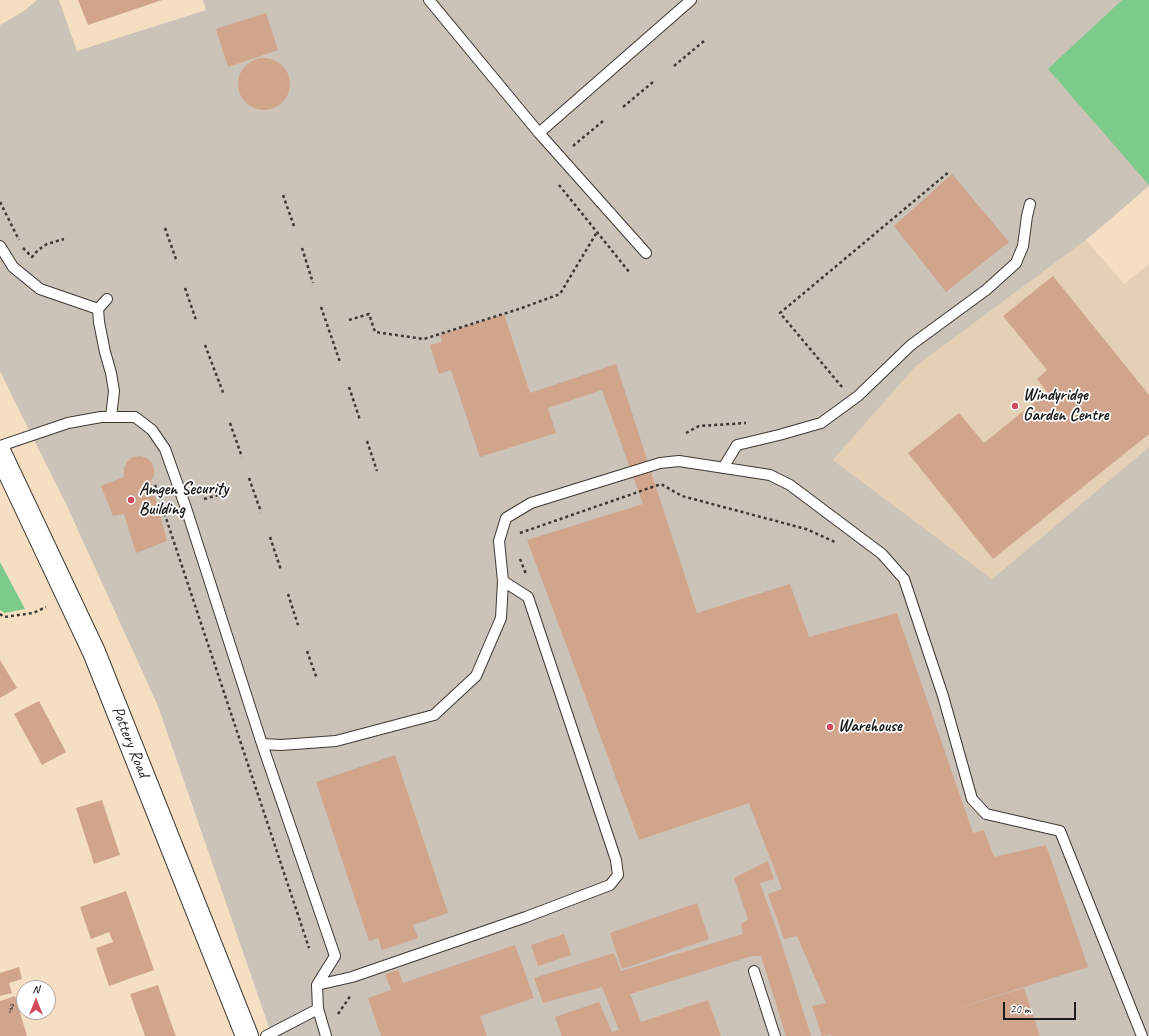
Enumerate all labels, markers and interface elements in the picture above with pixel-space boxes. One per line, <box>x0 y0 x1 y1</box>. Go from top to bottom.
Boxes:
place label: Windyridge Garden Centre <box>1023 386 1109 426</box>
marker: Windyridge Garden Centre <box>1010 401 1020 411</box>
place label: Amgen Security Building <box>139 480 228 520</box>
marker: Amgen Security Building <box>126 495 136 505</box>
street label: Pottery Road <box>107 704 153 780</box>
place label: Warehouse <box>838 717 902 737</box>
marker: Warehouse <box>825 722 835 732</box>
north arrow <box>16 980 56 1020</box>
text: N <box>33 982 39 996</box>
scale bar <box>1005 994 1078 1020</box>
house number: 7 <box>7 1000 13 1018</box>
text: 20 m <box>1010 1001 1030 1017</box>

